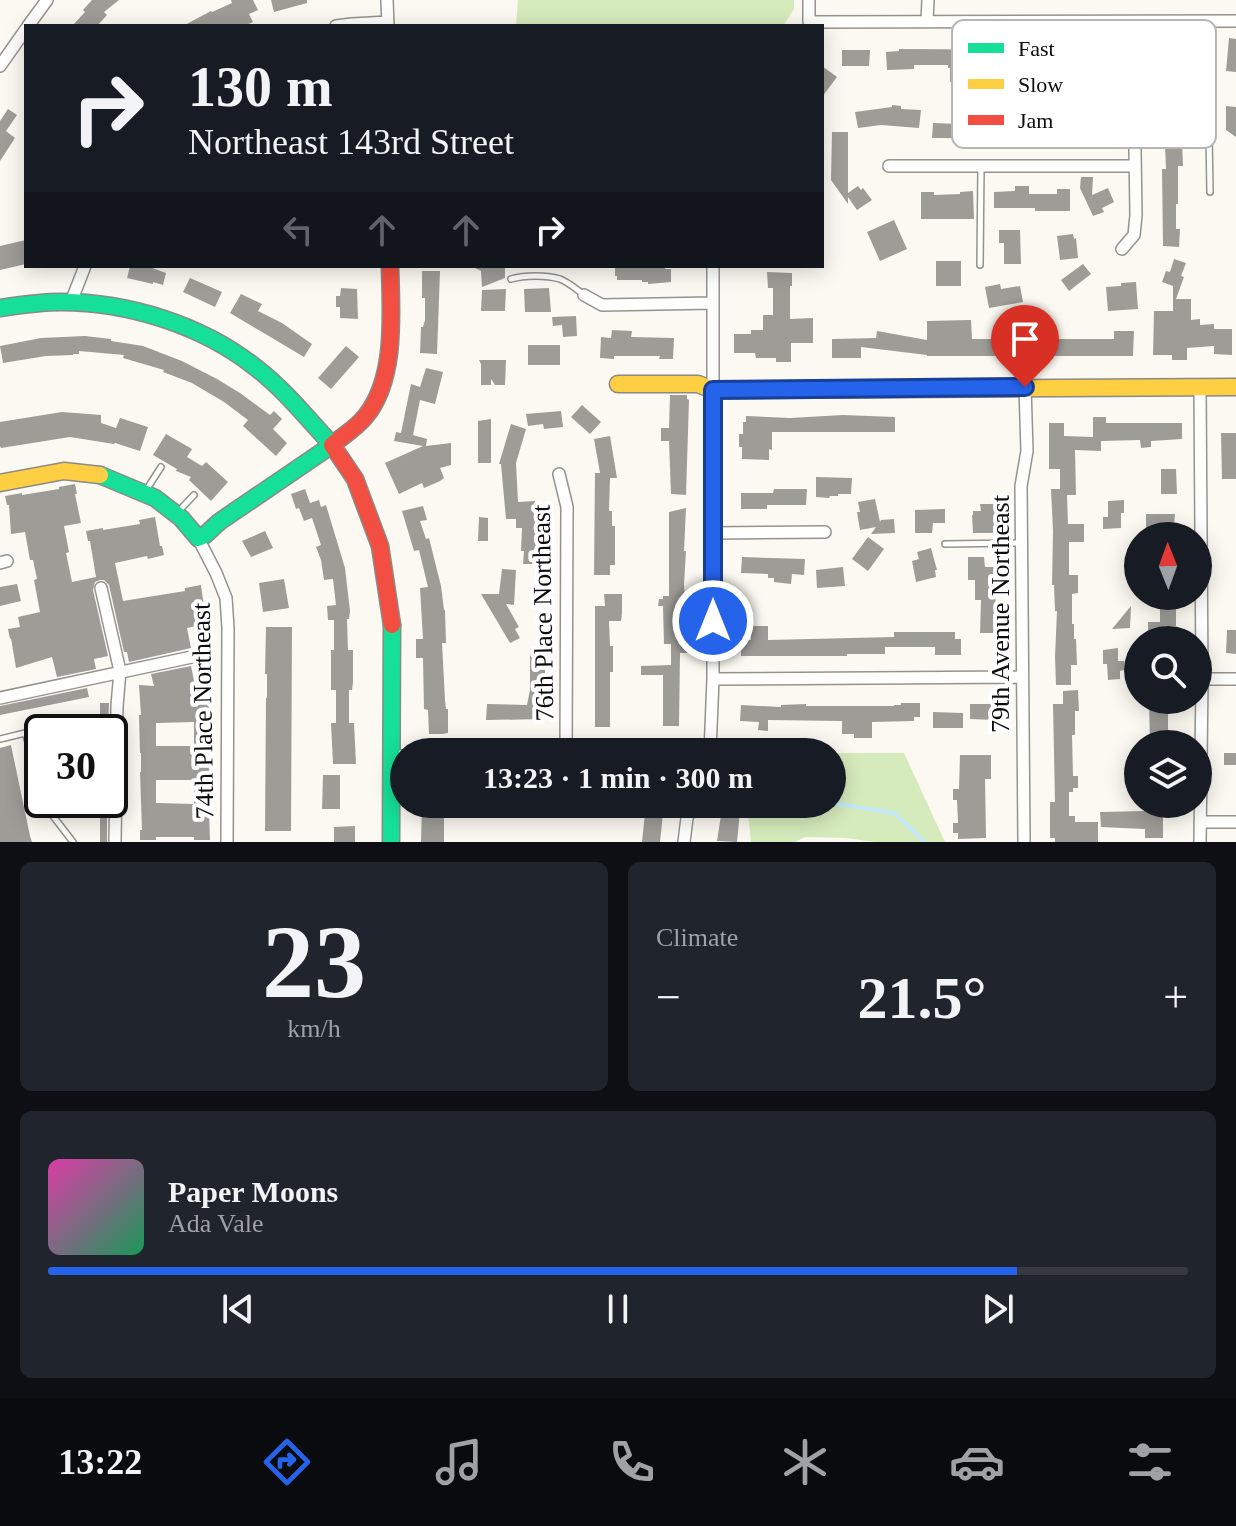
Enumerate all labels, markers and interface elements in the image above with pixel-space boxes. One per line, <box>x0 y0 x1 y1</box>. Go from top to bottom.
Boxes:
legend <box>952 20 1216 148</box>
text: Fast <box>1018 36 1055 61</box>
icon: right <box>56 56 160 160</box>
text: 130 m <box>188 56 333 118</box>
text: Slow <box>1018 72 1063 97</box>
text: Jam <box>1018 108 1053 133</box>
text: Northeast 143rd Street <box>188 122 514 162</box>
icon: left <box>276 208 320 252</box>
icon: ahead <box>360 208 404 252</box>
icon: ahead <box>444 208 488 252</box>
icon: right <box>528 208 572 252</box>
pin <box>991 305 1059 387</box>
icon: arrive <box>1003 317 1047 361</box>
street label: 79th Avenue Northeast <box>986 494 1015 733</box>
street label: 76th Place Northeast <box>527 504 559 722</box>
north arrow <box>1124 522 1212 610</box>
map controls <box>1124 522 1212 818</box>
position arrow <box>671 579 755 663</box>
street label: 74th Place Northeast <box>187 602 219 820</box>
button: search <box>1124 626 1212 714</box>
speed limit sign: 30 <box>24 714 128 818</box>
button: layers <box>1124 730 1212 818</box>
text: 13:23 · 1 min · 300 m <box>483 761 753 794</box>
text: 23 <box>262 904 366 1019</box>
text: Climate <box>656 923 738 952</box>
text: 21.5° <box>858 965 987 1031</box>
text: − <box>656 973 681 1022</box>
text: + <box>1163 973 1188 1022</box>
text: km/h <box>287 1014 341 1043</box>
text: Paper Moons <box>168 1175 338 1208</box>
text: Ada Vale <box>168 1209 264 1238</box>
icon: previous <box>216 1287 260 1331</box>
icon: pause <box>596 1287 640 1331</box>
icon: next <box>976 1287 1020 1331</box>
icon: directions <box>259 1434 315 1490</box>
icon: music <box>431 1434 487 1490</box>
icon: phone <box>604 1434 660 1490</box>
icon: climate <box>777 1434 833 1490</box>
icon: car <box>949 1434 1005 1490</box>
icon: filters <box>1122 1434 1178 1490</box>
text: 13:22 <box>58 1442 142 1482</box>

